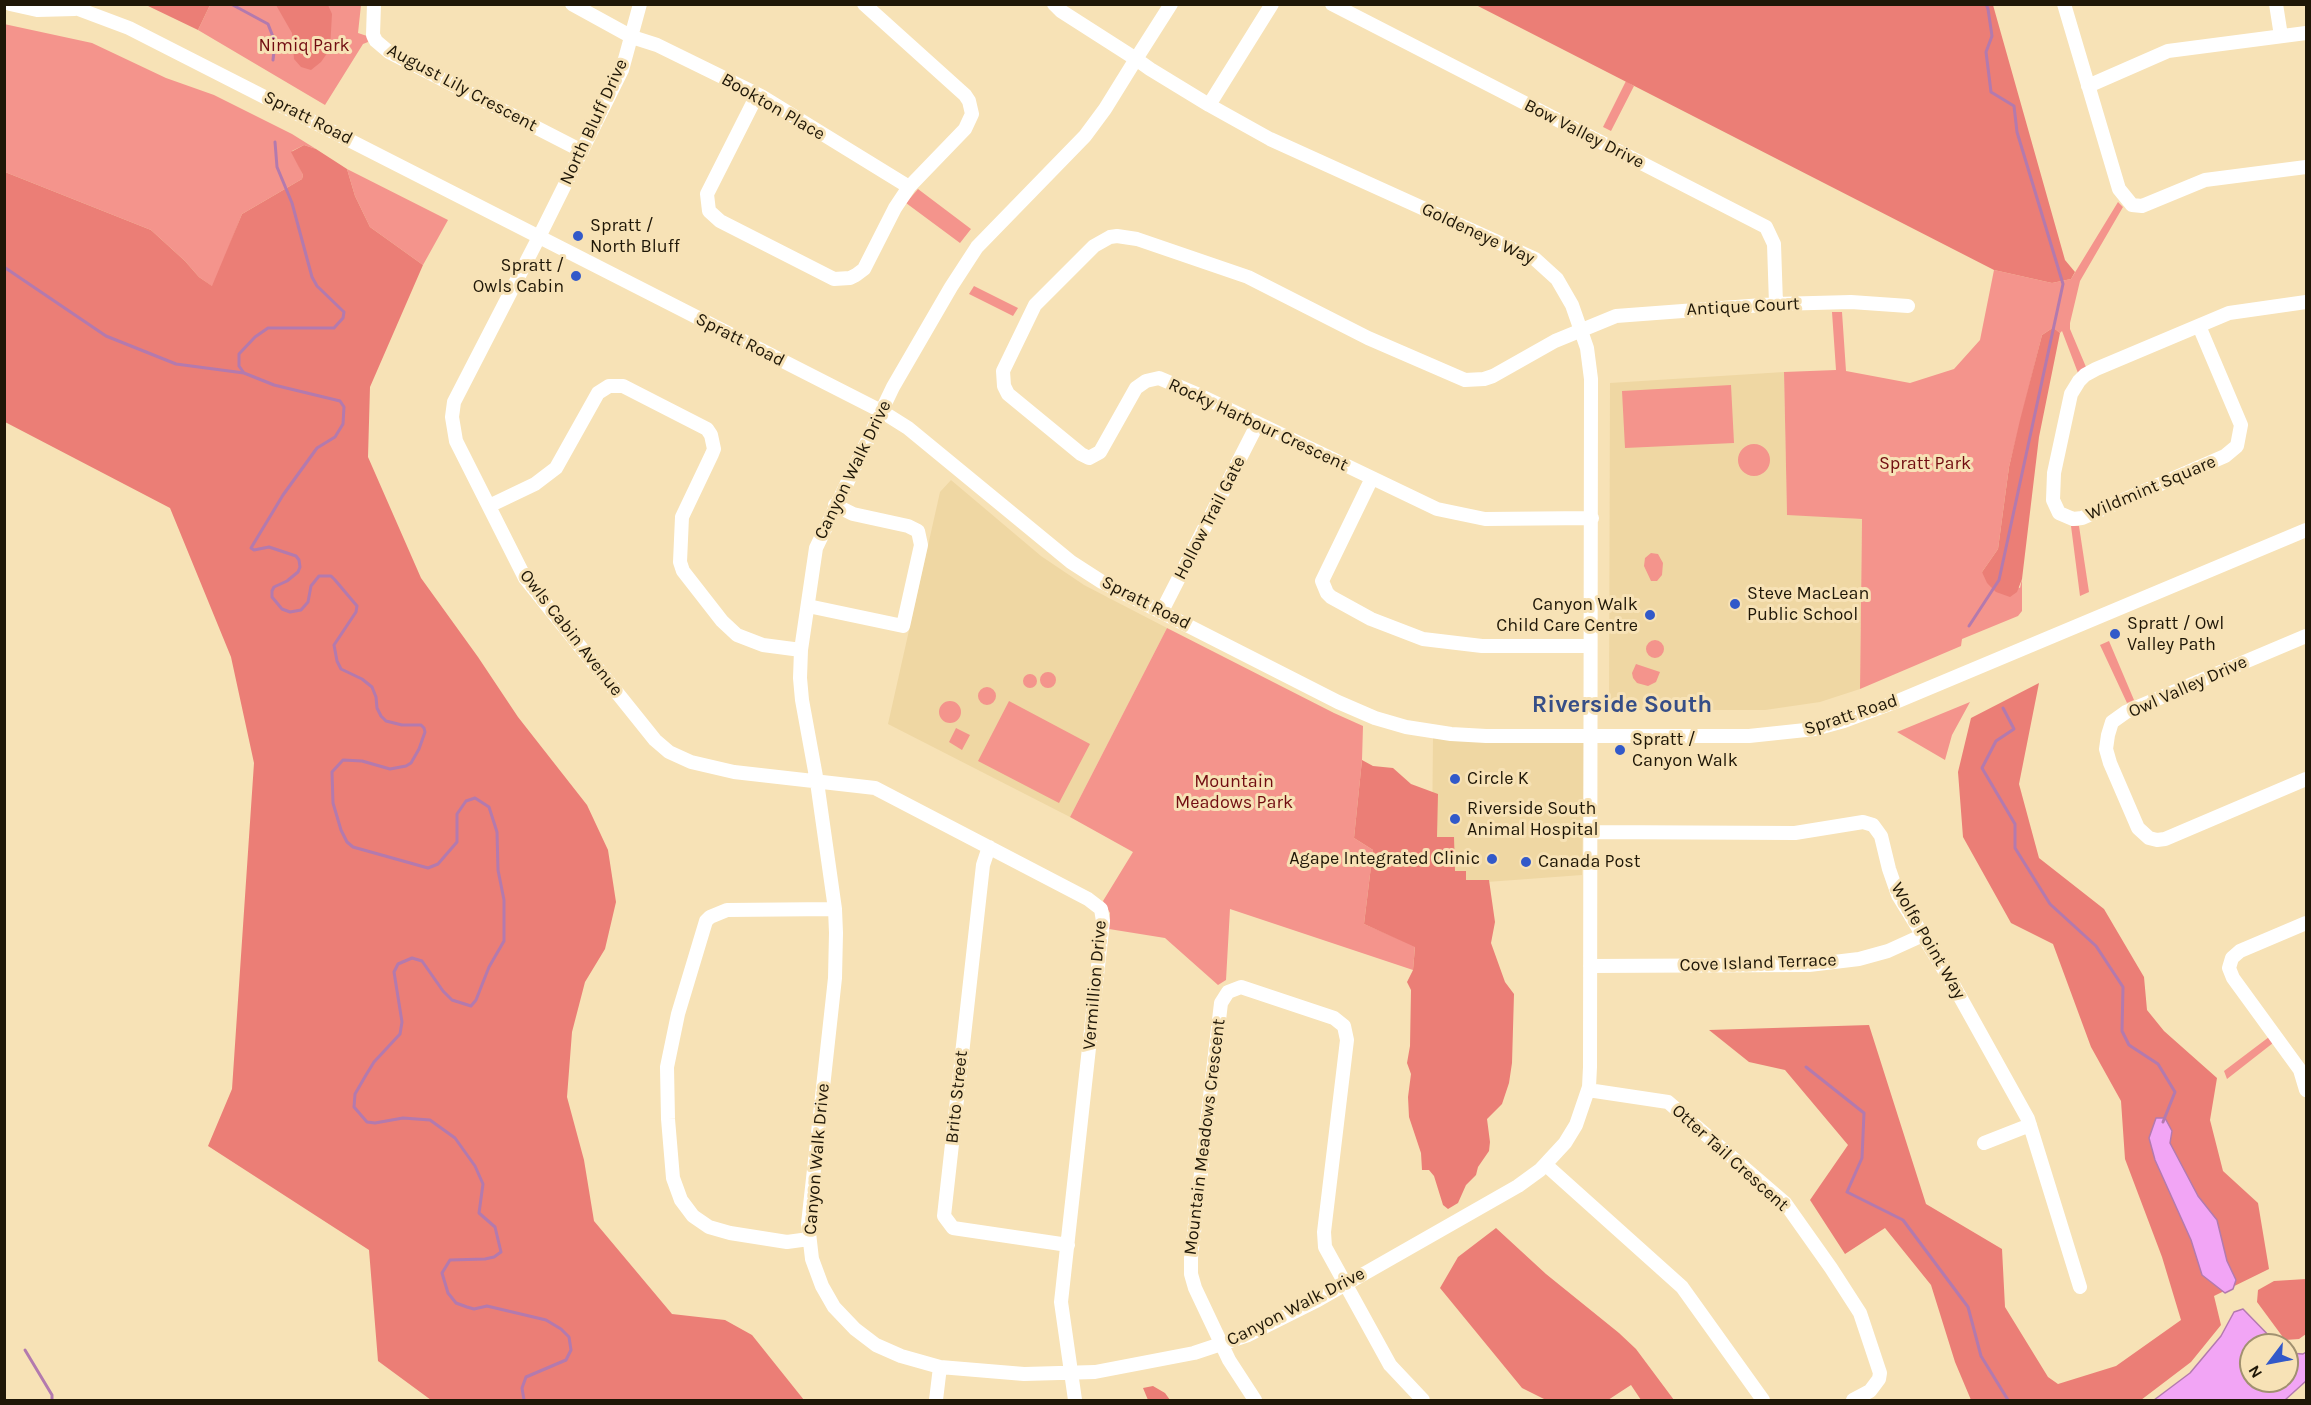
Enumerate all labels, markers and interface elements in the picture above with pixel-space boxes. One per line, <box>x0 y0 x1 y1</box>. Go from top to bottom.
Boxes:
park label: Nimiq Park <box>258 35 350 57</box>
street label: August Lily Crescent <box>383 39 541 137</box>
street label: North Bluff Drive <box>555 56 633 188</box>
street label: Bookton Place <box>717 69 829 145</box>
street label: Spratt Road <box>260 86 356 150</box>
street label: Bow Valley Drive <box>1520 94 1648 174</box>
street label: Goldeneye Way <box>1418 198 1538 270</box>
place label: Spratt / North Bluff <box>590 215 680 258</box>
marker: Spratt / North Bluff <box>571 229 585 243</box>
place label: Spratt / Owls Cabin <box>473 255 564 298</box>
marker: Spratt / Owls Cabin <box>569 269 583 283</box>
street label: Antique Court <box>1686 293 1800 321</box>
street label: Spratt Road <box>692 308 788 372</box>
street label: Rocky Harbour Crescent <box>1165 374 1351 476</box>
street label: Canyon Walk Drive <box>810 397 896 543</box>
street label: Wildmint Square <box>2083 451 2219 525</box>
street label: Hollow Trail Gate <box>1170 453 1250 583</box>
park label: Spratt Park <box>1879 453 1971 475</box>
street label: Owls Cabin Avenue <box>515 565 627 701</box>
street label: Spratt Road <box>1098 571 1194 635</box>
place label: Steve MacLean Public School <box>1747 583 1869 626</box>
place label: Canyon Walk Child Care Centre <box>1496 594 1638 636</box>
marker: Steve MacLean Public School <box>1728 597 1742 611</box>
marker: Canyon Walk Child Care Centre <box>1643 608 1657 622</box>
place label: Spratt / Owl Valley Path <box>2127 613 2224 656</box>
marker: Spratt / Owl Valley Path <box>2108 627 2122 641</box>
street label: Owl Valley Drive <box>2125 651 2251 723</box>
street label: Spratt Road <box>1802 690 1900 740</box>
district label: Riverside South <box>1532 691 1712 719</box>
place label: Spratt / Canyon Walk <box>1632 729 1738 771</box>
marker: Spratt / Canyon Walk <box>1613 743 1627 757</box>
place label: Circle K <box>1467 768 1529 790</box>
park label: Mountain Meadows Park <box>1175 771 1293 814</box>
marker: Circle K <box>1448 772 1462 786</box>
place label: Riverside South Animal Hospital <box>1467 798 1599 840</box>
marker: Riverside South Animal Hospital <box>1448 812 1462 826</box>
place label: Agape Integrated Clinic <box>1289 848 1480 870</box>
place label: Canada Post <box>1538 851 1641 873</box>
marker: Agape Integrated Clinic <box>1485 852 1499 866</box>
marker: Canada Post <box>1519 855 1533 869</box>
street label: Wolfe Point Way <box>1886 879 1970 1003</box>
street label: Vermillion Drive <box>1079 919 1111 1051</box>
street label: Cove Island Terrace <box>1679 949 1837 977</box>
street label: Mountain Meadows Crescent <box>1180 1018 1230 1256</box>
street label: Brito Street <box>941 1049 973 1145</box>
street label: Canyon Walk Drive <box>800 1082 834 1236</box>
street label: Otter Tail Crescent <box>1667 1100 1793 1216</box>
street label: Canyon Walk Drive <box>1223 1263 1369 1351</box>
north arrow <box>2239 1333 2299 1393</box>
text: N <box>2244 1362 2266 1382</box>

